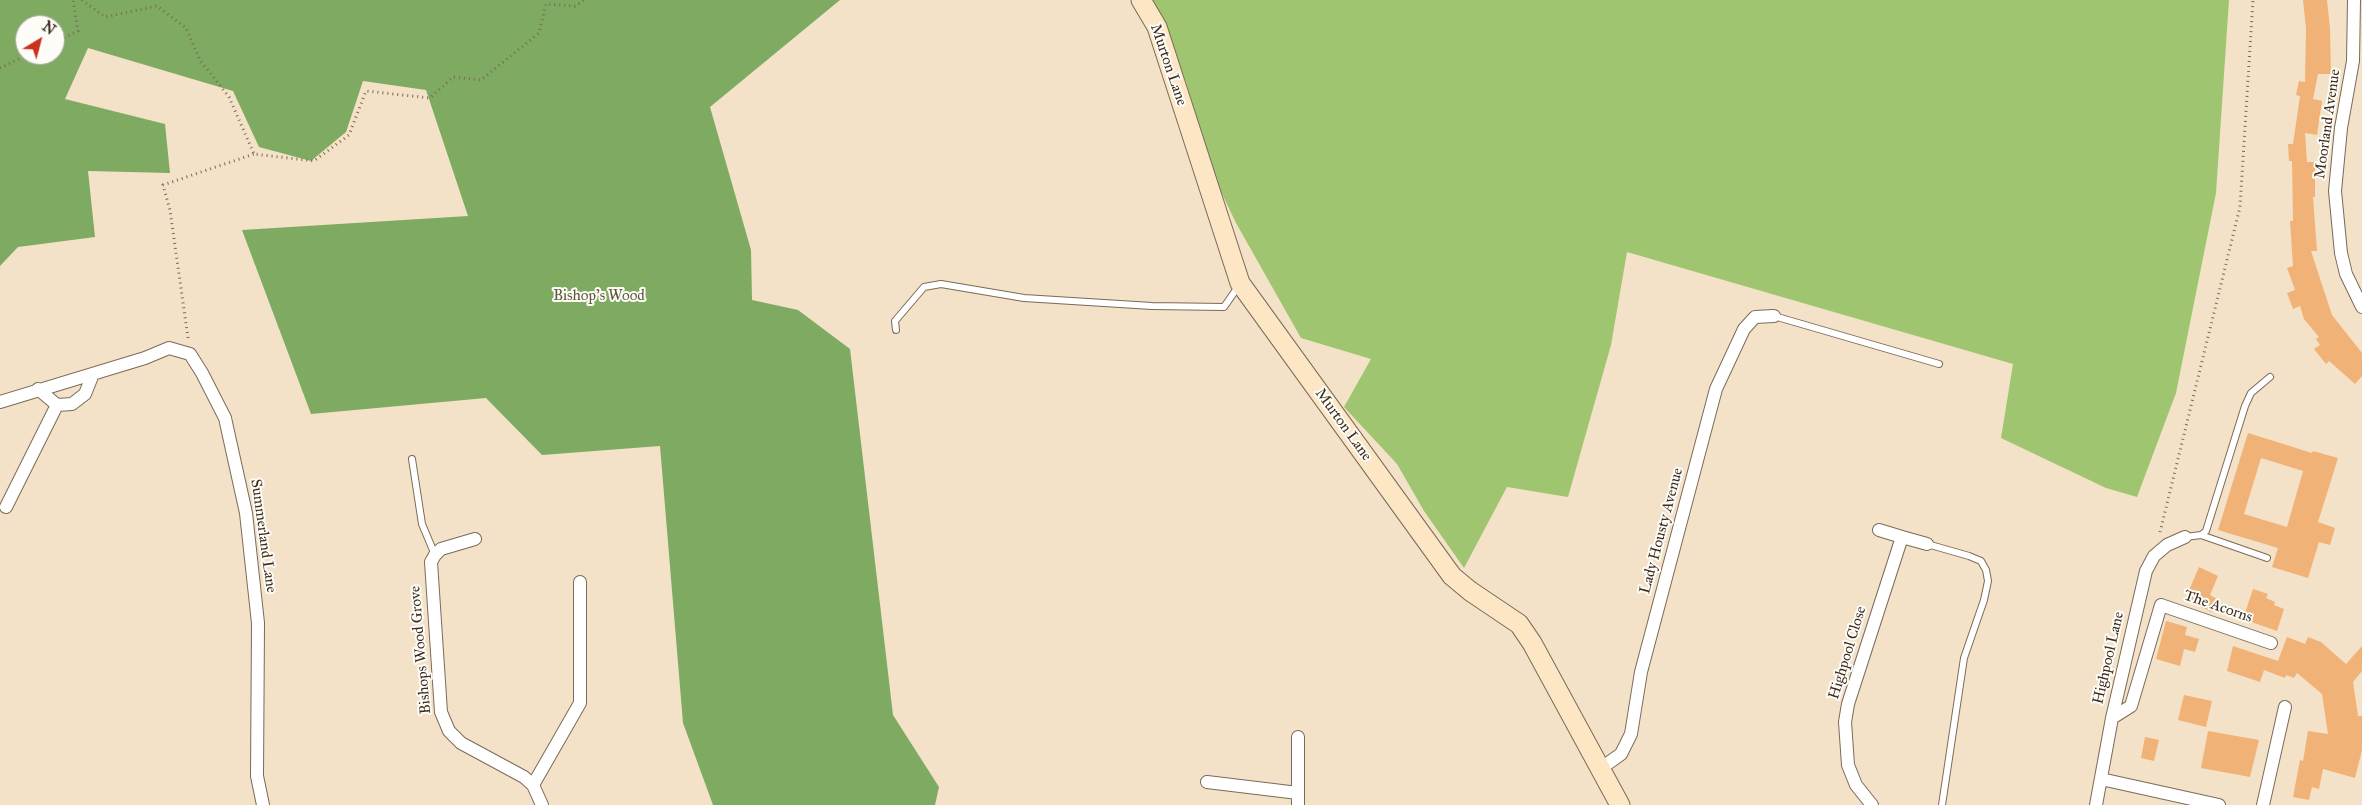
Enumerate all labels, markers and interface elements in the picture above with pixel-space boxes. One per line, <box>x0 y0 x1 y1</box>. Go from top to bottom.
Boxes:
north arrow <box>15 15 65 65</box>
text: N <box>39 18 59 39</box>
street label: Murton Lane <box>1146 22 1190 108</box>
street label: Moorland Avenue <box>2311 68 2345 180</box>
park label: Bishop's Wood <box>553 287 645 305</box>
street label: Murton Lane <box>1311 385 1375 465</box>
street label: Lady Housty Avenue <box>1637 466 1687 596</box>
street label: Summerland Lane <box>246 478 280 594</box>
street label: Bishops Wood Grove <box>406 585 436 715</box>
street label: The Acorns <box>2181 587 2255 627</box>
street label: Highpool Close <box>1825 604 1871 702</box>
street label: Highpool Lane <box>2090 610 2128 706</box>

